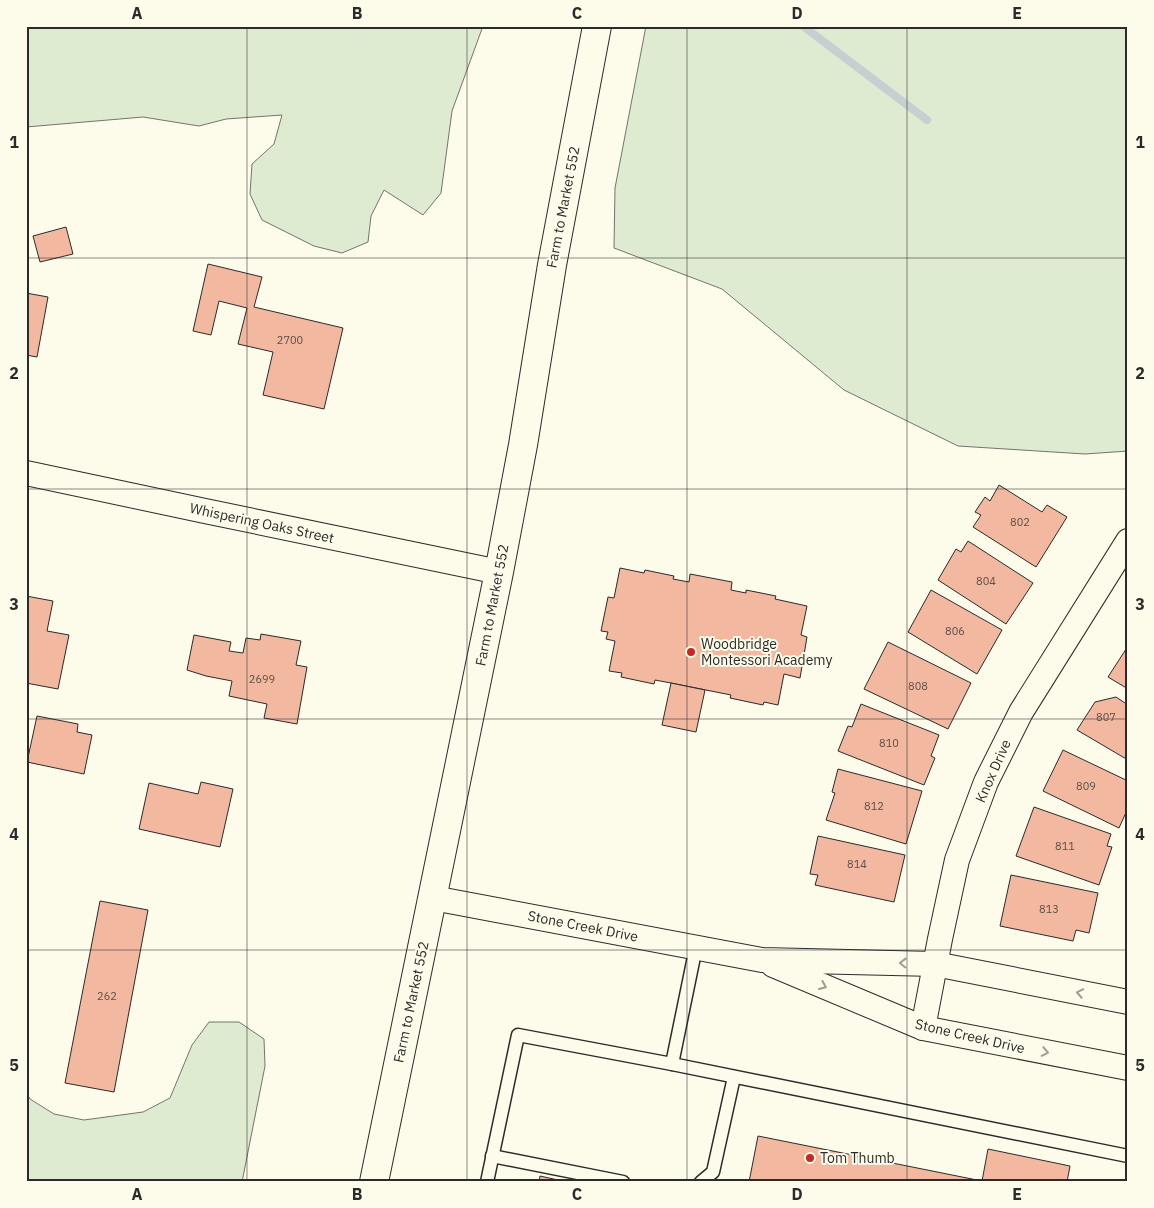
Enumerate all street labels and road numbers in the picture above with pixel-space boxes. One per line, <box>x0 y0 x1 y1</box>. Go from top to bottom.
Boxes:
street label: Farm to Market 552 <box>542 145 584 269</box>
street label: Whispering Oaks Street <box>188 499 336 547</box>
street label: Farm to Market 552 <box>471 543 513 667</box>
street label: Knox Drive <box>971 736 1015 805</box>
street label: Stone Creek Drive <box>526 906 640 946</box>
street label: Farm to Market 552 <box>389 940 433 1064</box>
street label: Stone Creek Drive <box>913 1015 1027 1057</box>

